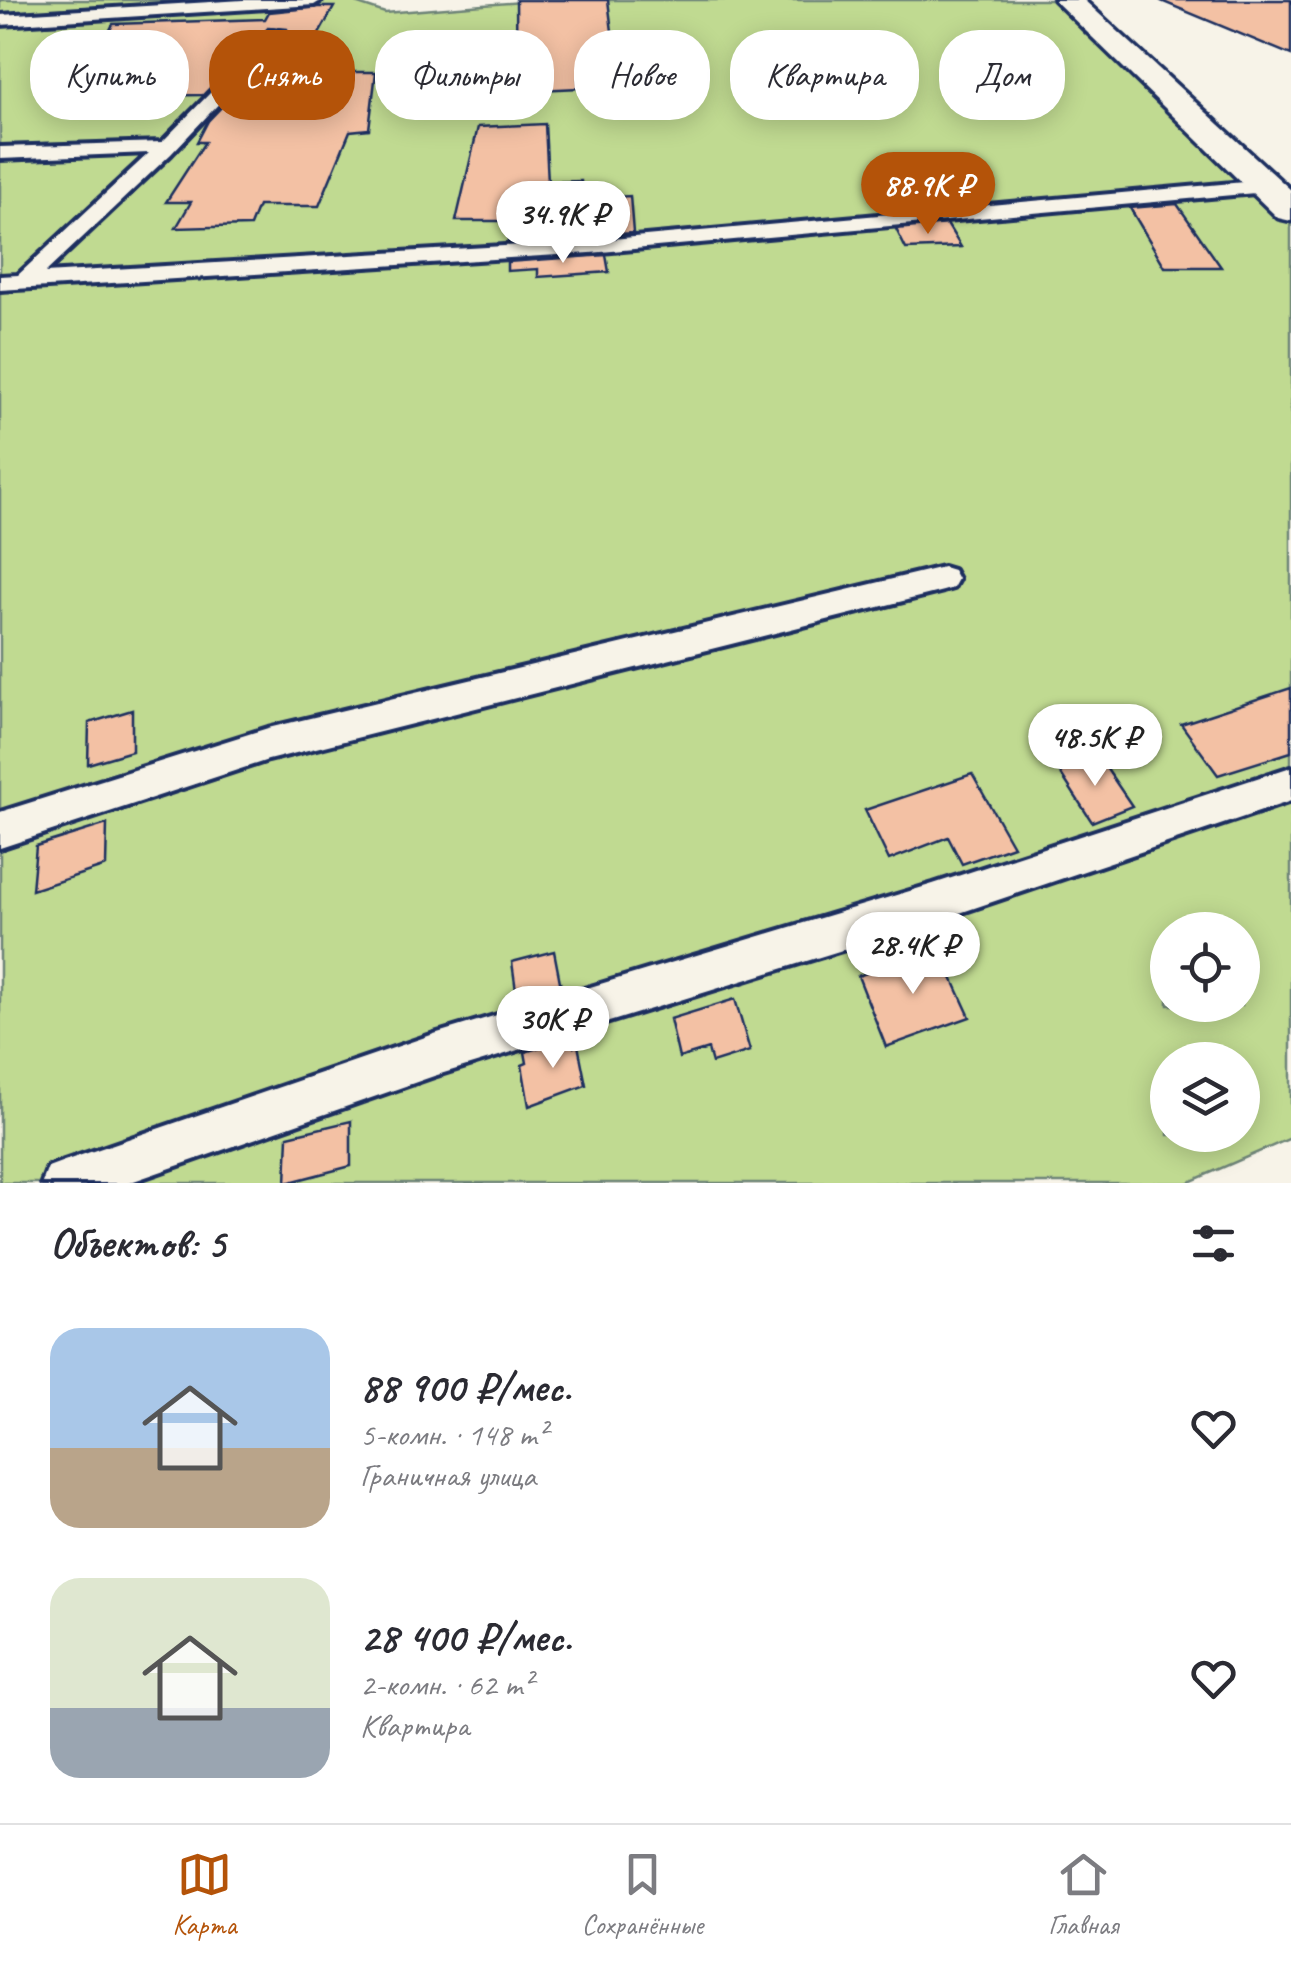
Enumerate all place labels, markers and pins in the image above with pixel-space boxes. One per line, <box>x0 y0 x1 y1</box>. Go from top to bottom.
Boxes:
pin: 88.9K ₽ <box>836 152 1020 237</box>
pin: 34.9K ₽ <box>471 181 655 266</box>
pin: 48.5K ₽ <box>1003 704 1187 789</box>
pin: 28.4K ₽ <box>821 912 1005 997</box>
pin: 30K ₽ <box>483 986 623 1071</box>

